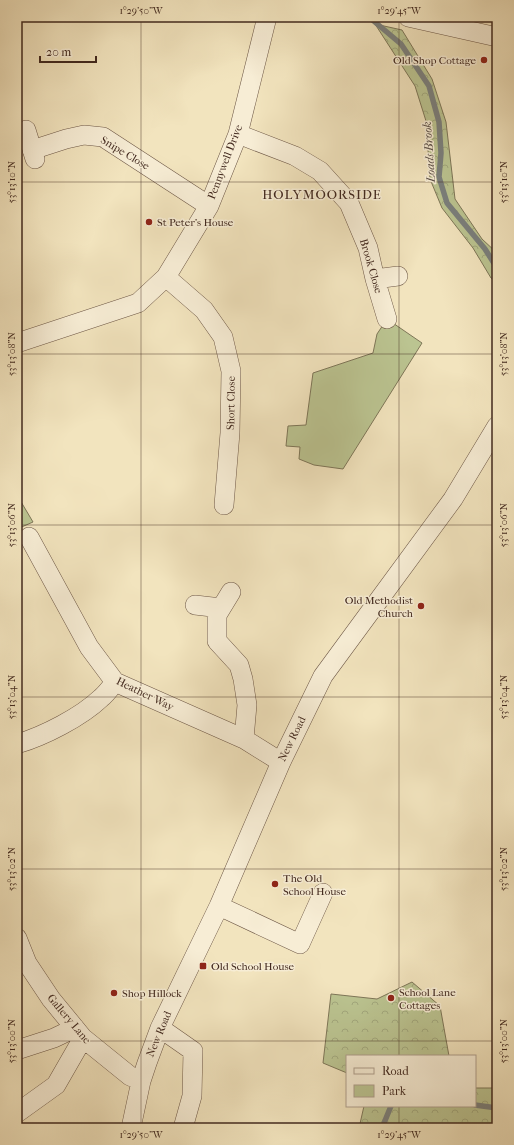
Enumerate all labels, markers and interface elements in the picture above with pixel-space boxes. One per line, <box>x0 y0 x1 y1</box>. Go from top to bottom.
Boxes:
text: 1°29'50"W <box>119 5 164 17</box>
text: 1°29'45"W <box>377 5 422 17</box>
scale bar <box>40 38 96 64</box>
text: 20 m <box>46 45 71 59</box>
place label: Old Shop Cottage <box>393 54 477 67</box>
marker: Old Shop Cottage <box>479 55 489 65</box>
water label: Loads Brook <box>420 121 438 184</box>
street label: Pennywell Drive <box>205 122 245 201</box>
street label: Snipe Close <box>98 133 152 173</box>
text: 53°13'10"N <box>6 160 18 203</box>
text: 53°13'10"N <box>498 160 510 203</box>
district label: HOLYMOORSIDE <box>262 187 382 202</box>
place label: St Peter's House <box>157 216 234 229</box>
marker: St Peter's House <box>144 217 154 227</box>
street label: Brook Close <box>357 237 385 295</box>
text: 53°13'08"N <box>6 332 18 376</box>
text: 53°13'08"N <box>498 332 510 376</box>
street label: Short Close <box>224 375 238 430</box>
text: 53°13'06"N <box>6 502 18 547</box>
text: 53°13'06"N <box>498 502 510 547</box>
place label: Old Methodist Church <box>345 594 414 620</box>
marker: Old Methodist Church <box>416 601 426 611</box>
text: 53°13'04"N <box>6 674 18 719</box>
street label: Heather Way <box>114 674 177 714</box>
text: 53°13'04"N <box>498 674 510 719</box>
street label: New Road <box>276 713 309 764</box>
text: 53°13'02"N <box>6 847 18 891</box>
text: 53°13'02"N <box>498 847 510 891</box>
place label: The Old School House <box>283 872 346 898</box>
marker: The Old School House <box>270 879 280 889</box>
place label: Old School House <box>211 960 294 973</box>
marker: Old School House <box>198 961 208 971</box>
place label: School Lane Cottages <box>399 986 456 1012</box>
place label: Shop Hillock <box>122 987 182 1000</box>
marker: Shop Hillock <box>109 988 119 998</box>
street label: Gallery Lane <box>44 992 94 1047</box>
marker: School Lane Cottages <box>386 993 396 1003</box>
street label: New Road <box>144 1008 175 1059</box>
text: 53°13'00"N <box>6 1018 18 1063</box>
text: 53°13'00"N <box>498 1018 510 1063</box>
legend <box>346 1055 476 1107</box>
text: Road <box>382 1064 409 1078</box>
text: Park <box>382 1084 407 1098</box>
text: 1°29'50"W <box>119 1129 164 1141</box>
text: 1°29'45"W <box>377 1129 422 1141</box>

